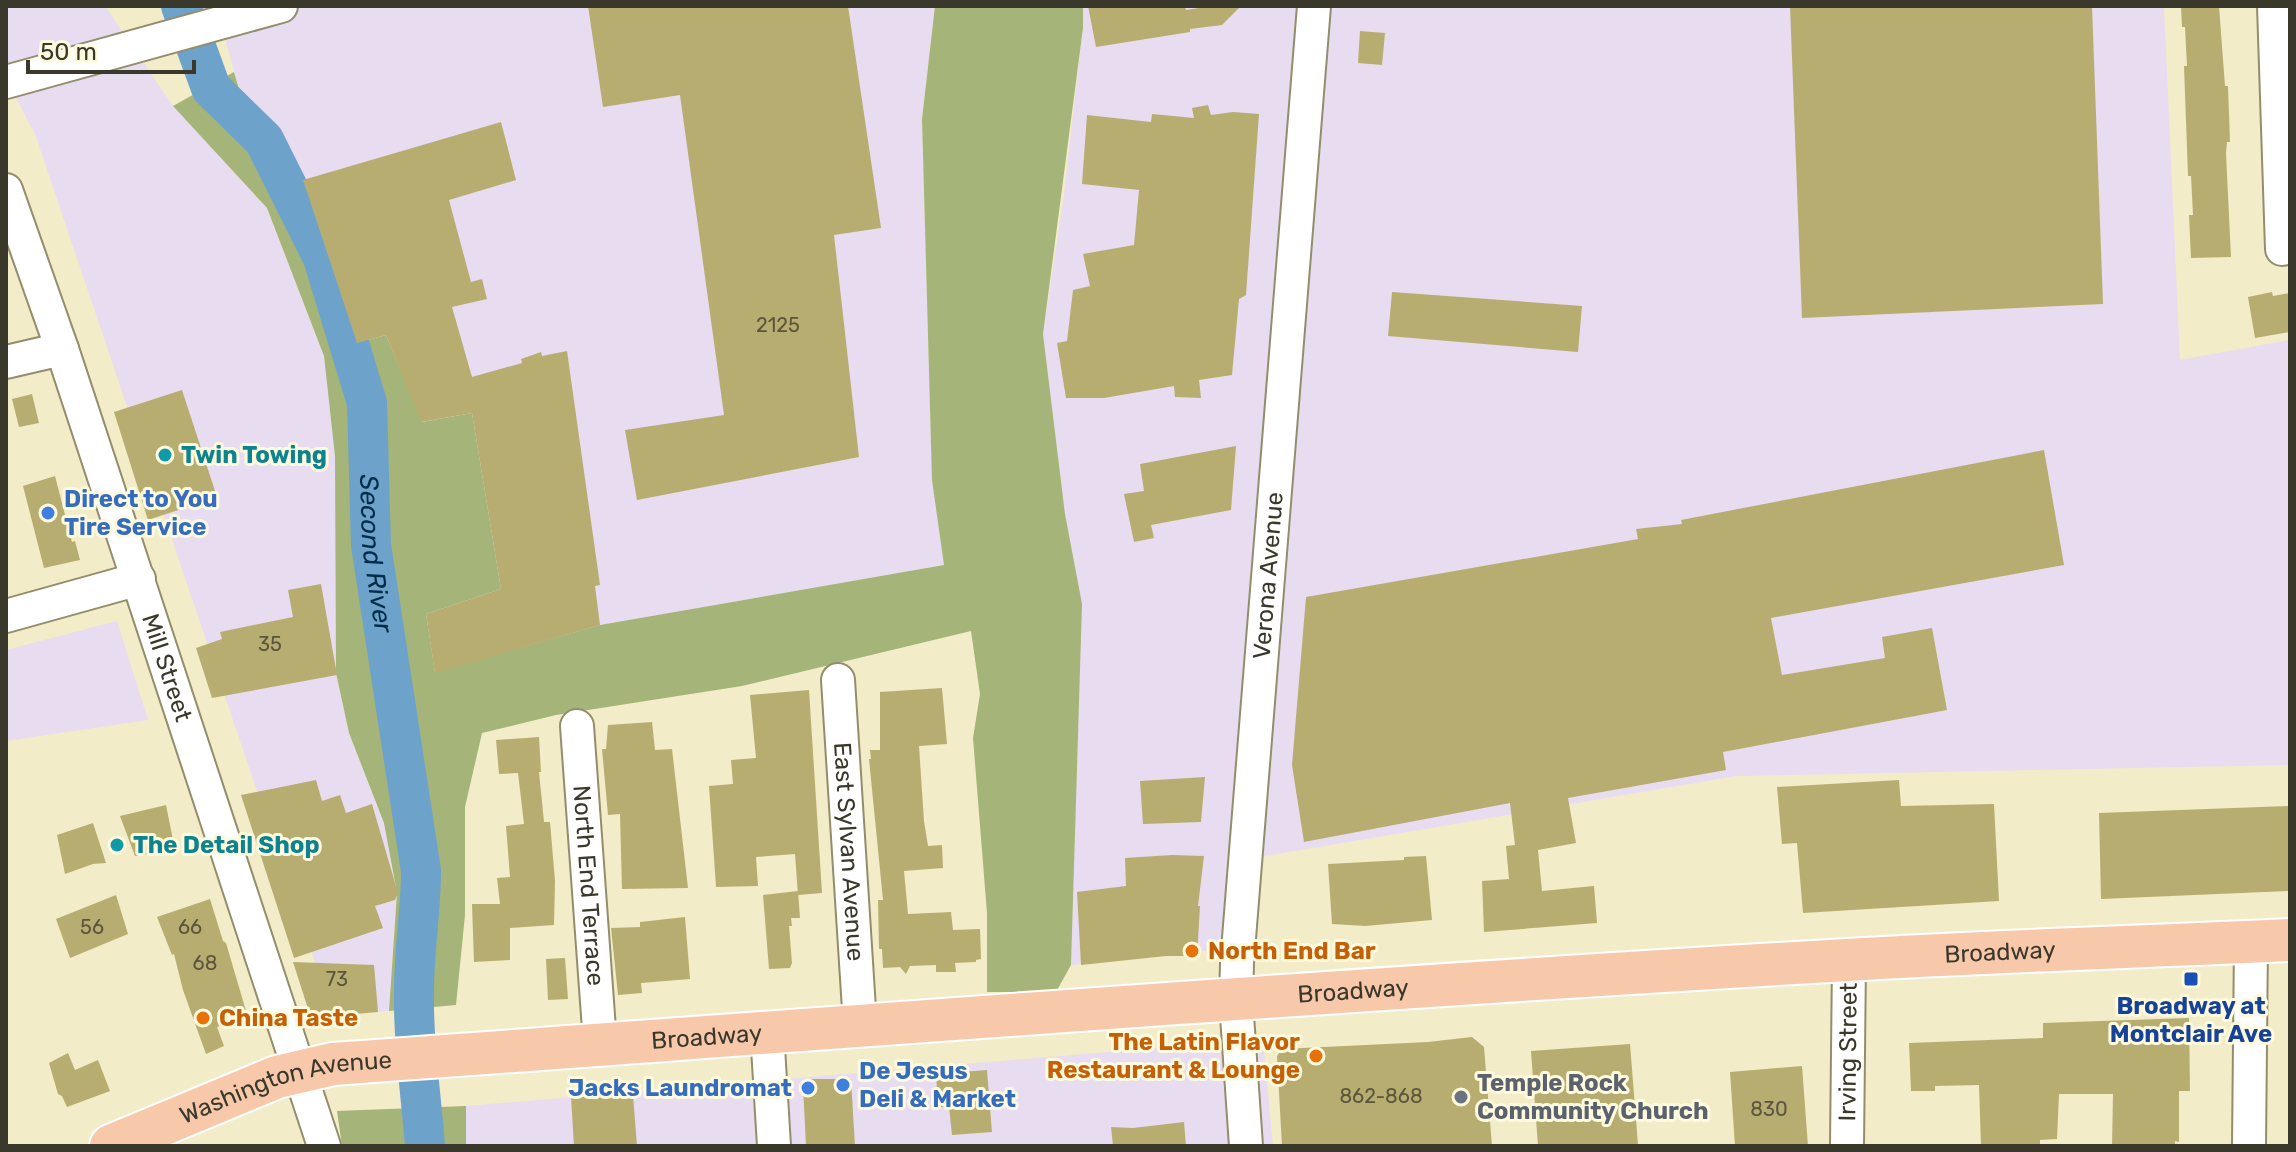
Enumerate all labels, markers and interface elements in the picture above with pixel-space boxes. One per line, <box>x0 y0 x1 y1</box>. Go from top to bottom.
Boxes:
scale bar <box>28 24 194 74</box>
text: 50 m <box>40 38 97 66</box>
house number: 2125 <box>756 313 800 337</box>
place label: Twin Towing <box>181 441 327 469</box>
marker: Twin Towing <box>156 446 174 464</box>
water label: Second River <box>353 474 399 636</box>
place label: Direct to You Tire Service <box>64 485 218 541</box>
street label: Verona Avenue <box>1247 491 1289 660</box>
marker: Direct to You Tire Service <box>39 504 57 522</box>
street label: Mill Street <box>136 610 198 725</box>
house number: 35 <box>258 632 282 656</box>
street label: East Sylvan Avenue <box>828 741 870 962</box>
street label: North End Terrace <box>567 784 610 987</box>
place label: The Detail Shop <box>133 831 320 859</box>
marker: The Detail Shop <box>108 836 126 854</box>
house number: 56 <box>80 915 104 939</box>
house number: 66 <box>178 915 202 939</box>
street label: Broadway <box>1944 936 2056 969</box>
place label: North End Bar <box>1208 937 1376 965</box>
marker: North End Bar <box>1183 942 1201 960</box>
house number: 68 <box>193 951 217 975</box>
house number: 73 <box>326 967 348 991</box>
marker: Broadway at Montclair Ave <box>2182 970 2200 988</box>
street label: Broadway <box>1297 973 1410 1009</box>
street label: Irving Street <box>1833 982 1863 1122</box>
place label: Broadway at Montclair Ave <box>2110 992 2272 1048</box>
place label: China Taste <box>219 1004 358 1032</box>
marker: China Taste <box>194 1009 212 1027</box>
street label: Broadway <box>650 1019 763 1055</box>
place label: The Latin Flavor Restaurant & Lounge <box>1047 1028 1300 1084</box>
street label: Washington Avenue <box>176 1046 393 1130</box>
marker: The Latin Flavor Restaurant & Lounge <box>1307 1047 1325 1065</box>
place label: De Jesus Deli & Market <box>859 1057 1016 1113</box>
place label: Temple Rock Community Church <box>1477 1069 1709 1125</box>
place label: Jacks Laundromat <box>568 1074 792 1102</box>
marker: De Jesus Deli & Market <box>834 1076 852 1094</box>
marker: Jacks Laundromat <box>799 1079 817 1097</box>
house number: 862-868 <box>1339 1084 1423 1108</box>
marker: Temple Rock Community Church <box>1452 1088 1470 1106</box>
house number: 830 <box>1750 1097 1788 1121</box>

